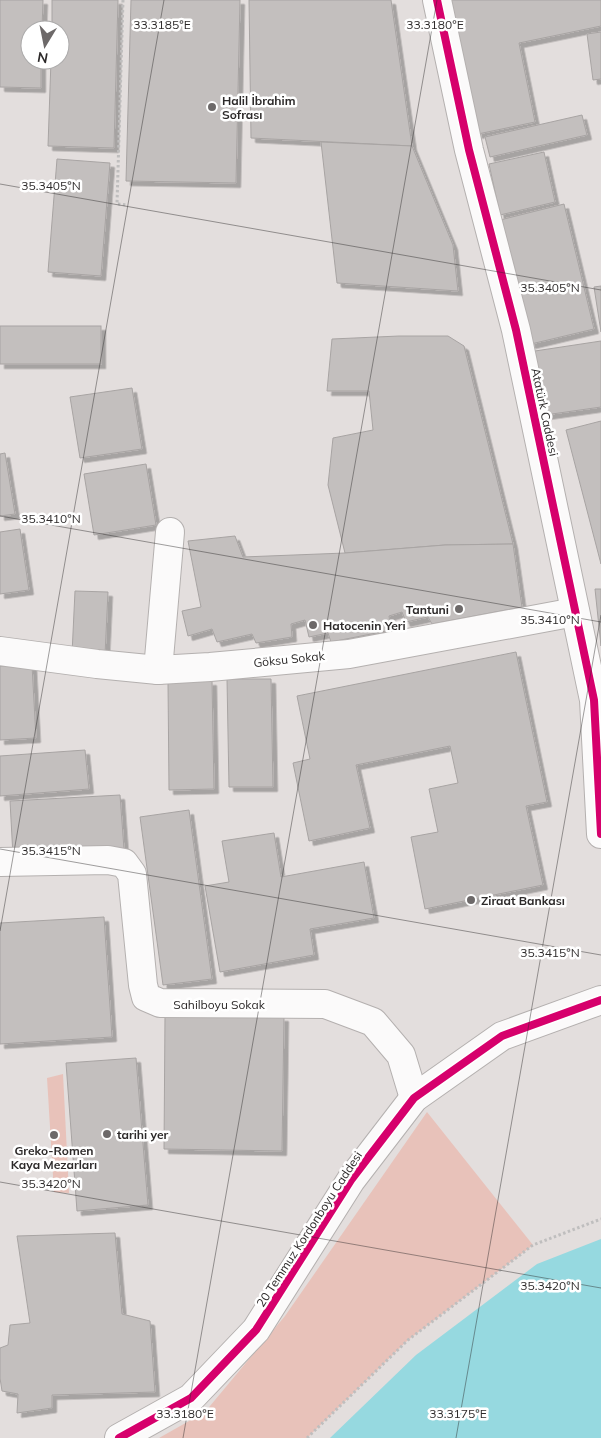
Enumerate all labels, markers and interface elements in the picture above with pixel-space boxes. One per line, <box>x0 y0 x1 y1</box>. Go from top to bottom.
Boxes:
text: 33.3185°E <box>133 17 191 32</box>
text: 33.3180°E <box>406 17 464 32</box>
north arrow <box>20 20 70 70</box>
text: N <box>36 48 50 68</box>
place label: Halil İbrahim Sofrası <box>222 93 296 122</box>
marker: Halil İbrahim Sofrası <box>206 101 218 113</box>
text: 35.3405°N <box>21 178 81 193</box>
text: 35.3405°N <box>520 280 580 295</box>
street label: Atatürk Caddesi <box>528 367 562 458</box>
text: 35.3410°N <box>21 511 81 526</box>
place label: Tantuni <box>406 602 449 617</box>
marker: Tantuni <box>453 603 465 615</box>
text: 35.3410°N <box>520 612 580 627</box>
place label: Hatocenin Yeri <box>323 618 406 633</box>
marker: Hatocenin Yeri <box>307 619 319 631</box>
street label: Göksu Sokak <box>253 648 326 670</box>
text: 35.3415°N <box>21 843 81 858</box>
place label: Ziraat Bankası <box>481 893 565 908</box>
marker: Ziraat Bankası <box>465 894 477 906</box>
text: 35.3415°N <box>520 945 580 960</box>
street label: Sahilboyu Sokak <box>173 997 266 1012</box>
place label: tarihi yer <box>117 1127 168 1142</box>
marker: tarihi yer <box>101 1128 113 1140</box>
marker: Greko-Romen Kaya Mezarları <box>48 1129 60 1141</box>
place label: Greko-Romen Kaya Mezarları <box>11 1143 97 1172</box>
street label: 20 Temmuz Kordonboyu Caddesi <box>253 1148 365 1310</box>
text: 35.3420°N <box>21 1176 81 1191</box>
text: 35.3420°N <box>520 1278 580 1293</box>
text: 33.3180°E <box>156 1406 214 1421</box>
text: 33.3175°E <box>429 1406 487 1421</box>

